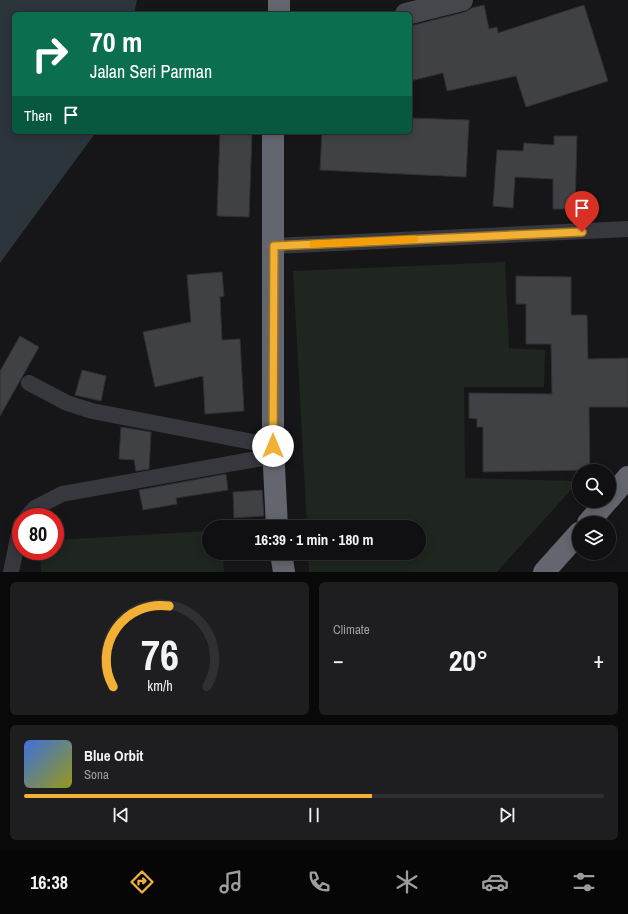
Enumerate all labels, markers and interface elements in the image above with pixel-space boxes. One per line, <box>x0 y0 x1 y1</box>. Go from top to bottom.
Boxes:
text: 70 m <box>90 23 142 61</box>
icon: right <box>24 28 76 80</box>
text: Jalan Seri Parman <box>90 59 212 84</box>
icon: arrive <box>60 104 82 126</box>
text: Then <box>24 105 52 126</box>
pin <box>565 191 599 232</box>
icon: arrive <box>571 197 593 219</box>
position arrow <box>252 425 294 467</box>
map controls <box>572 464 616 560</box>
button: search <box>572 464 616 508</box>
speed limit sign: 80 <box>12 508 64 560</box>
button: layers <box>572 516 616 560</box>
text: 16:39 · 1 min · 180 m <box>255 529 373 550</box>
text: Climate <box>333 621 370 638</box>
text: 76 <box>141 626 178 682</box>
text: 20° <box>449 640 488 680</box>
text: − <box>333 645 344 675</box>
text: + <box>593 645 604 675</box>
text: km/h <box>147 675 172 694</box>
text: Blue Orbit <box>84 745 143 766</box>
text: Sona <box>84 766 109 783</box>
icon: previous <box>110 804 132 826</box>
icon: pause <box>303 804 325 826</box>
icon: next <box>496 804 518 826</box>
icon: directions <box>128 868 156 896</box>
icon: music <box>217 868 245 896</box>
icon: phone <box>305 868 333 896</box>
icon: climate <box>393 868 421 896</box>
icon: car <box>481 868 509 896</box>
icon: filters <box>570 868 598 896</box>
text: 16:38 <box>30 870 68 895</box>

